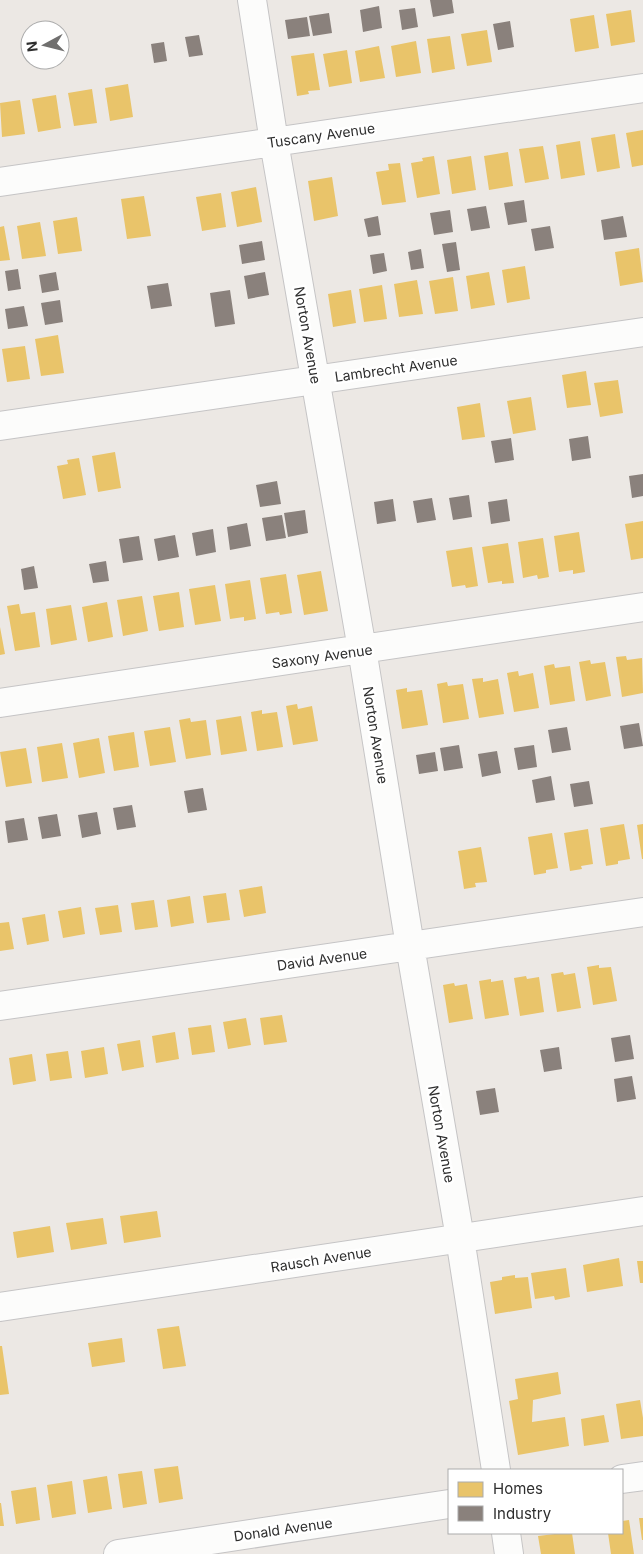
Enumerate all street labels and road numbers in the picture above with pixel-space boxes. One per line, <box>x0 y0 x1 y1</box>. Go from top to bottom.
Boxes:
street label: Tuscany Avenue <box>266 119 376 151</box>
street label: Norton Avenue <box>291 285 325 385</box>
street label: Lambrecht Avenue <box>334 351 458 385</box>
street label: Saxony Avenue <box>270 641 374 671</box>
street label: Norton Avenue <box>360 685 392 785</box>
street label: David Avenue <box>276 944 368 974</box>
street label: Norton Avenue <box>425 1084 459 1184</box>
street label: Rausch Avenue <box>269 1243 373 1275</box>
street label: Donald Avenue <box>232 1514 334 1544</box>

